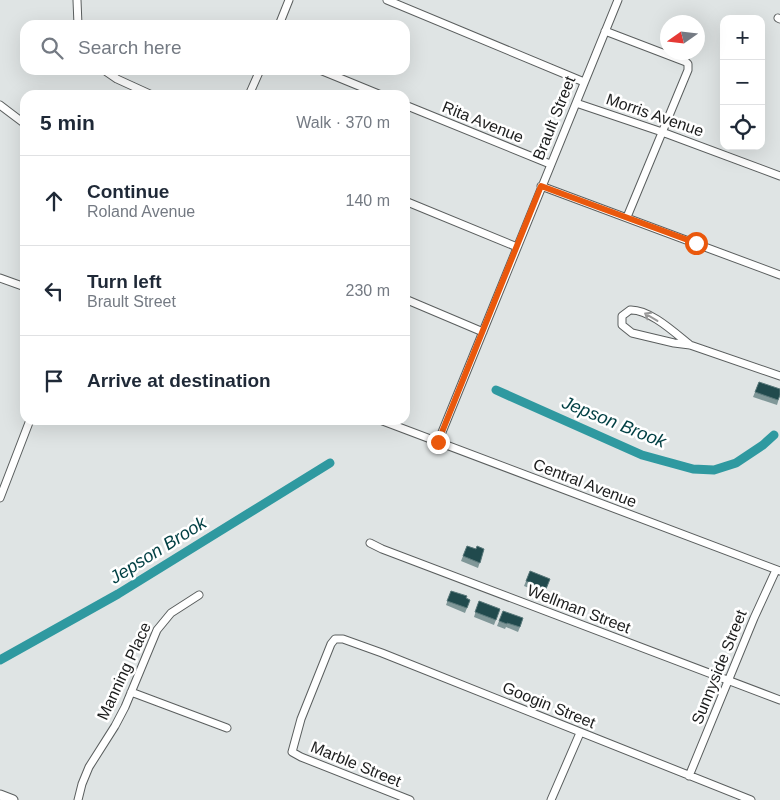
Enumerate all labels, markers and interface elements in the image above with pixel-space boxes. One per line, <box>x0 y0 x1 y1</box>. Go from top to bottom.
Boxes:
north arrow <box>660 15 705 60</box>
map controls <box>720 15 765 150</box>
button: + <box>720 15 765 60</box>
search box <box>20 20 410 75</box>
icon: search <box>38 34 66 62</box>
text: Search here <box>78 37 182 58</box>
button: − <box>720 60 765 105</box>
street label: Brault Street <box>529 73 579 162</box>
street label: Morris Avenue <box>604 90 706 140</box>
street label: Rita Avenue <box>440 98 526 146</box>
button: locate <box>720 105 765 150</box>
text: 5 min <box>40 111 95 134</box>
text: Walk · 370 m <box>296 114 390 131</box>
text: Continue <box>87 181 169 202</box>
icon: ahead <box>40 187 68 215</box>
text: 140 m <box>346 192 390 209</box>
text: Roland Avenue <box>87 203 195 220</box>
route start <box>685 232 708 255</box>
text: Turn left <box>87 271 162 292</box>
icon: left <box>40 277 68 305</box>
text: 230 m <box>346 282 390 299</box>
text: Brault Street <box>87 293 176 310</box>
one-way arrow <box>644 311 658 321</box>
icon: arrive <box>40 367 68 395</box>
text: Arrive at destination <box>87 370 271 391</box>
water label: Jepson Brook <box>558 392 670 452</box>
route end <box>427 431 450 454</box>
street label: Central Avenue <box>531 456 639 511</box>
water label: Jepson Brook <box>105 512 211 588</box>
street label: Wellman Street <box>525 582 633 637</box>
street label: Sunnyside Street <box>688 607 750 727</box>
street label: Manning Place <box>94 619 154 723</box>
street label: Googin Street <box>500 679 598 732</box>
street label: Marble Street <box>308 738 404 790</box>

